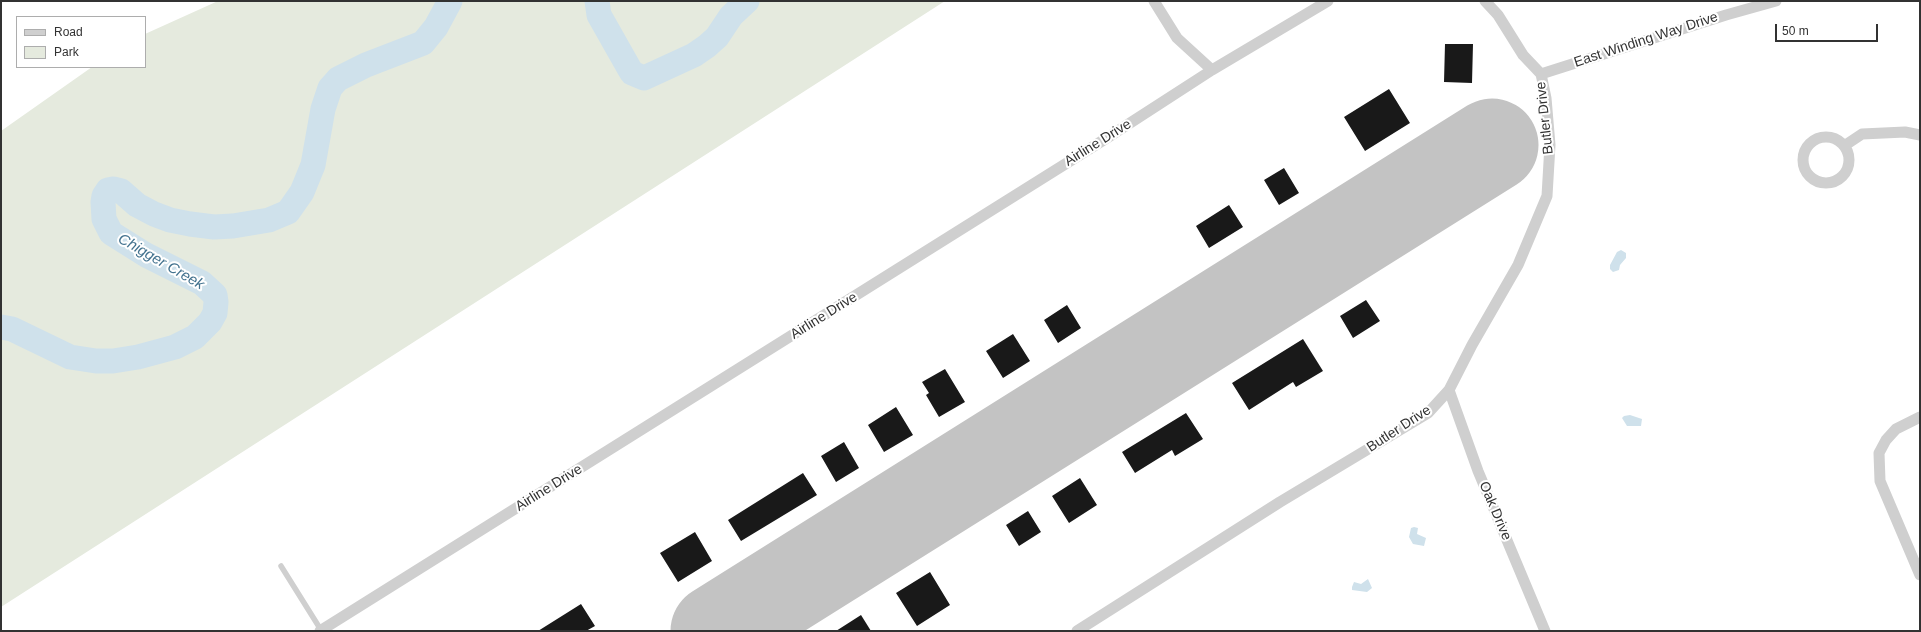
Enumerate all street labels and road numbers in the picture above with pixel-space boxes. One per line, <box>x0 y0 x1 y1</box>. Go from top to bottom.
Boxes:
street label: East Winding Way Drive <box>1572 9 1720 71</box>
street label: Butler Drive <box>1533 81 1557 155</box>
street label: Airline Drive <box>1062 116 1134 170</box>
street label: Airline Drive <box>788 289 860 343</box>
street label: Butler Drive <box>1364 402 1434 456</box>
street label: Airline Drive <box>513 461 585 515</box>
street label: Oak Drive <box>1475 479 1515 543</box>

